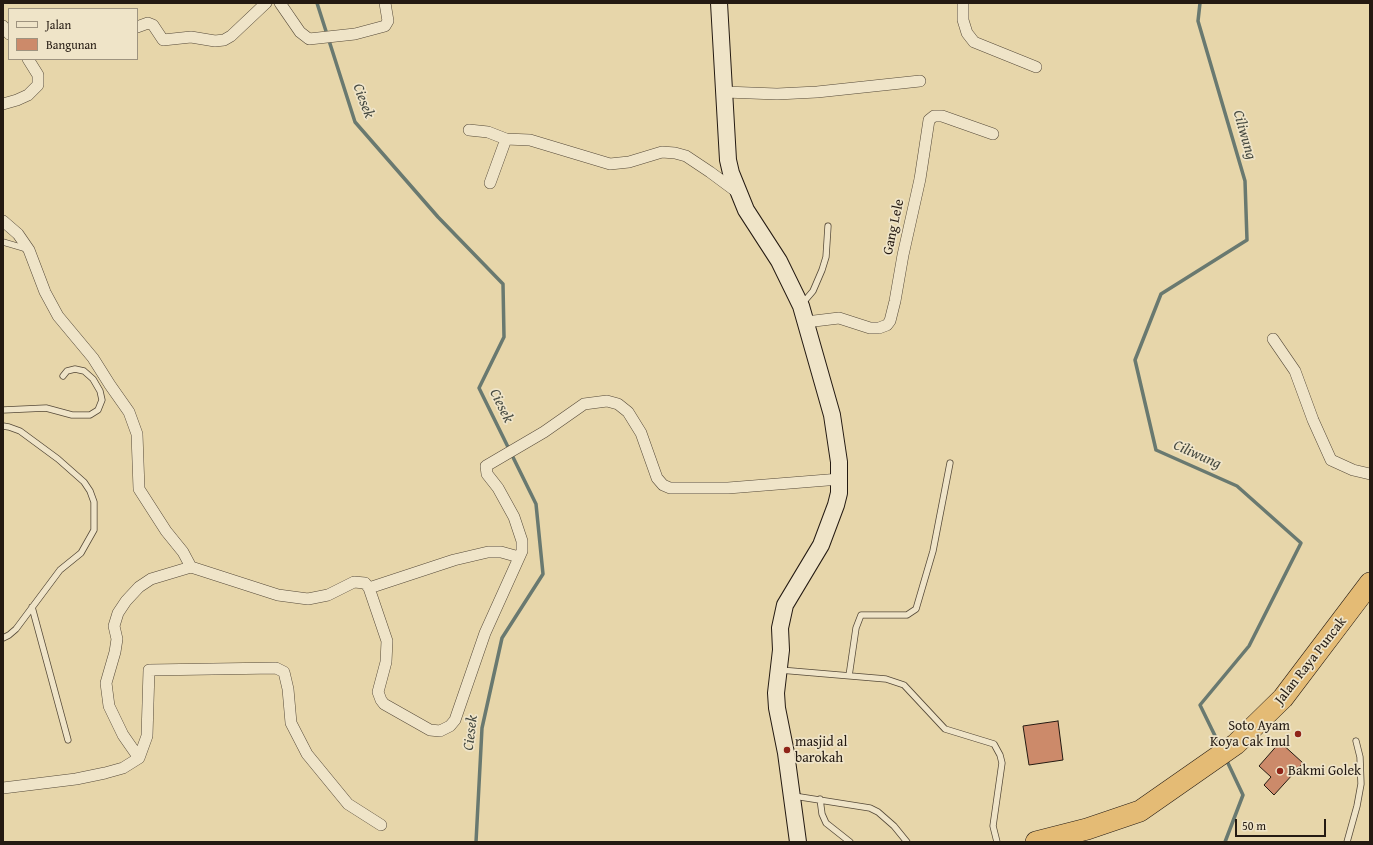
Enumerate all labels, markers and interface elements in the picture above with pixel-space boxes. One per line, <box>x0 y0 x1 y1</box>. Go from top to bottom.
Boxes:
legend <box>8 8 138 60</box>
text: Jalan <box>46 16 71 33</box>
text: Bangunan <box>46 36 97 53</box>
water label: Ciesek <box>348 81 378 121</box>
water label: Ciliwung <box>1228 108 1260 162</box>
street label: Gang Lele <box>880 198 908 256</box>
water label: Ciesek <box>485 386 517 426</box>
water label: Ciliwung <box>1170 437 1224 473</box>
street label: Jalan Raya Puncak <box>1272 614 1350 708</box>
water label: Ciesek <box>460 714 482 752</box>
place label: Soto Ayam Koya Cak Inul <box>1210 718 1290 750</box>
marker: Soto Ayam Koya Cak Inul <box>1293 729 1303 739</box>
place label: masjid al barokah <box>795 734 847 766</box>
marker: masjid al barokah <box>782 745 792 755</box>
place label: Bakmi Golek <box>1288 763 1361 779</box>
marker: Bakmi Golek <box>1275 766 1285 776</box>
scale bar <box>1237 811 1328 837</box>
text: 50 m <box>1242 817 1266 834</box>

